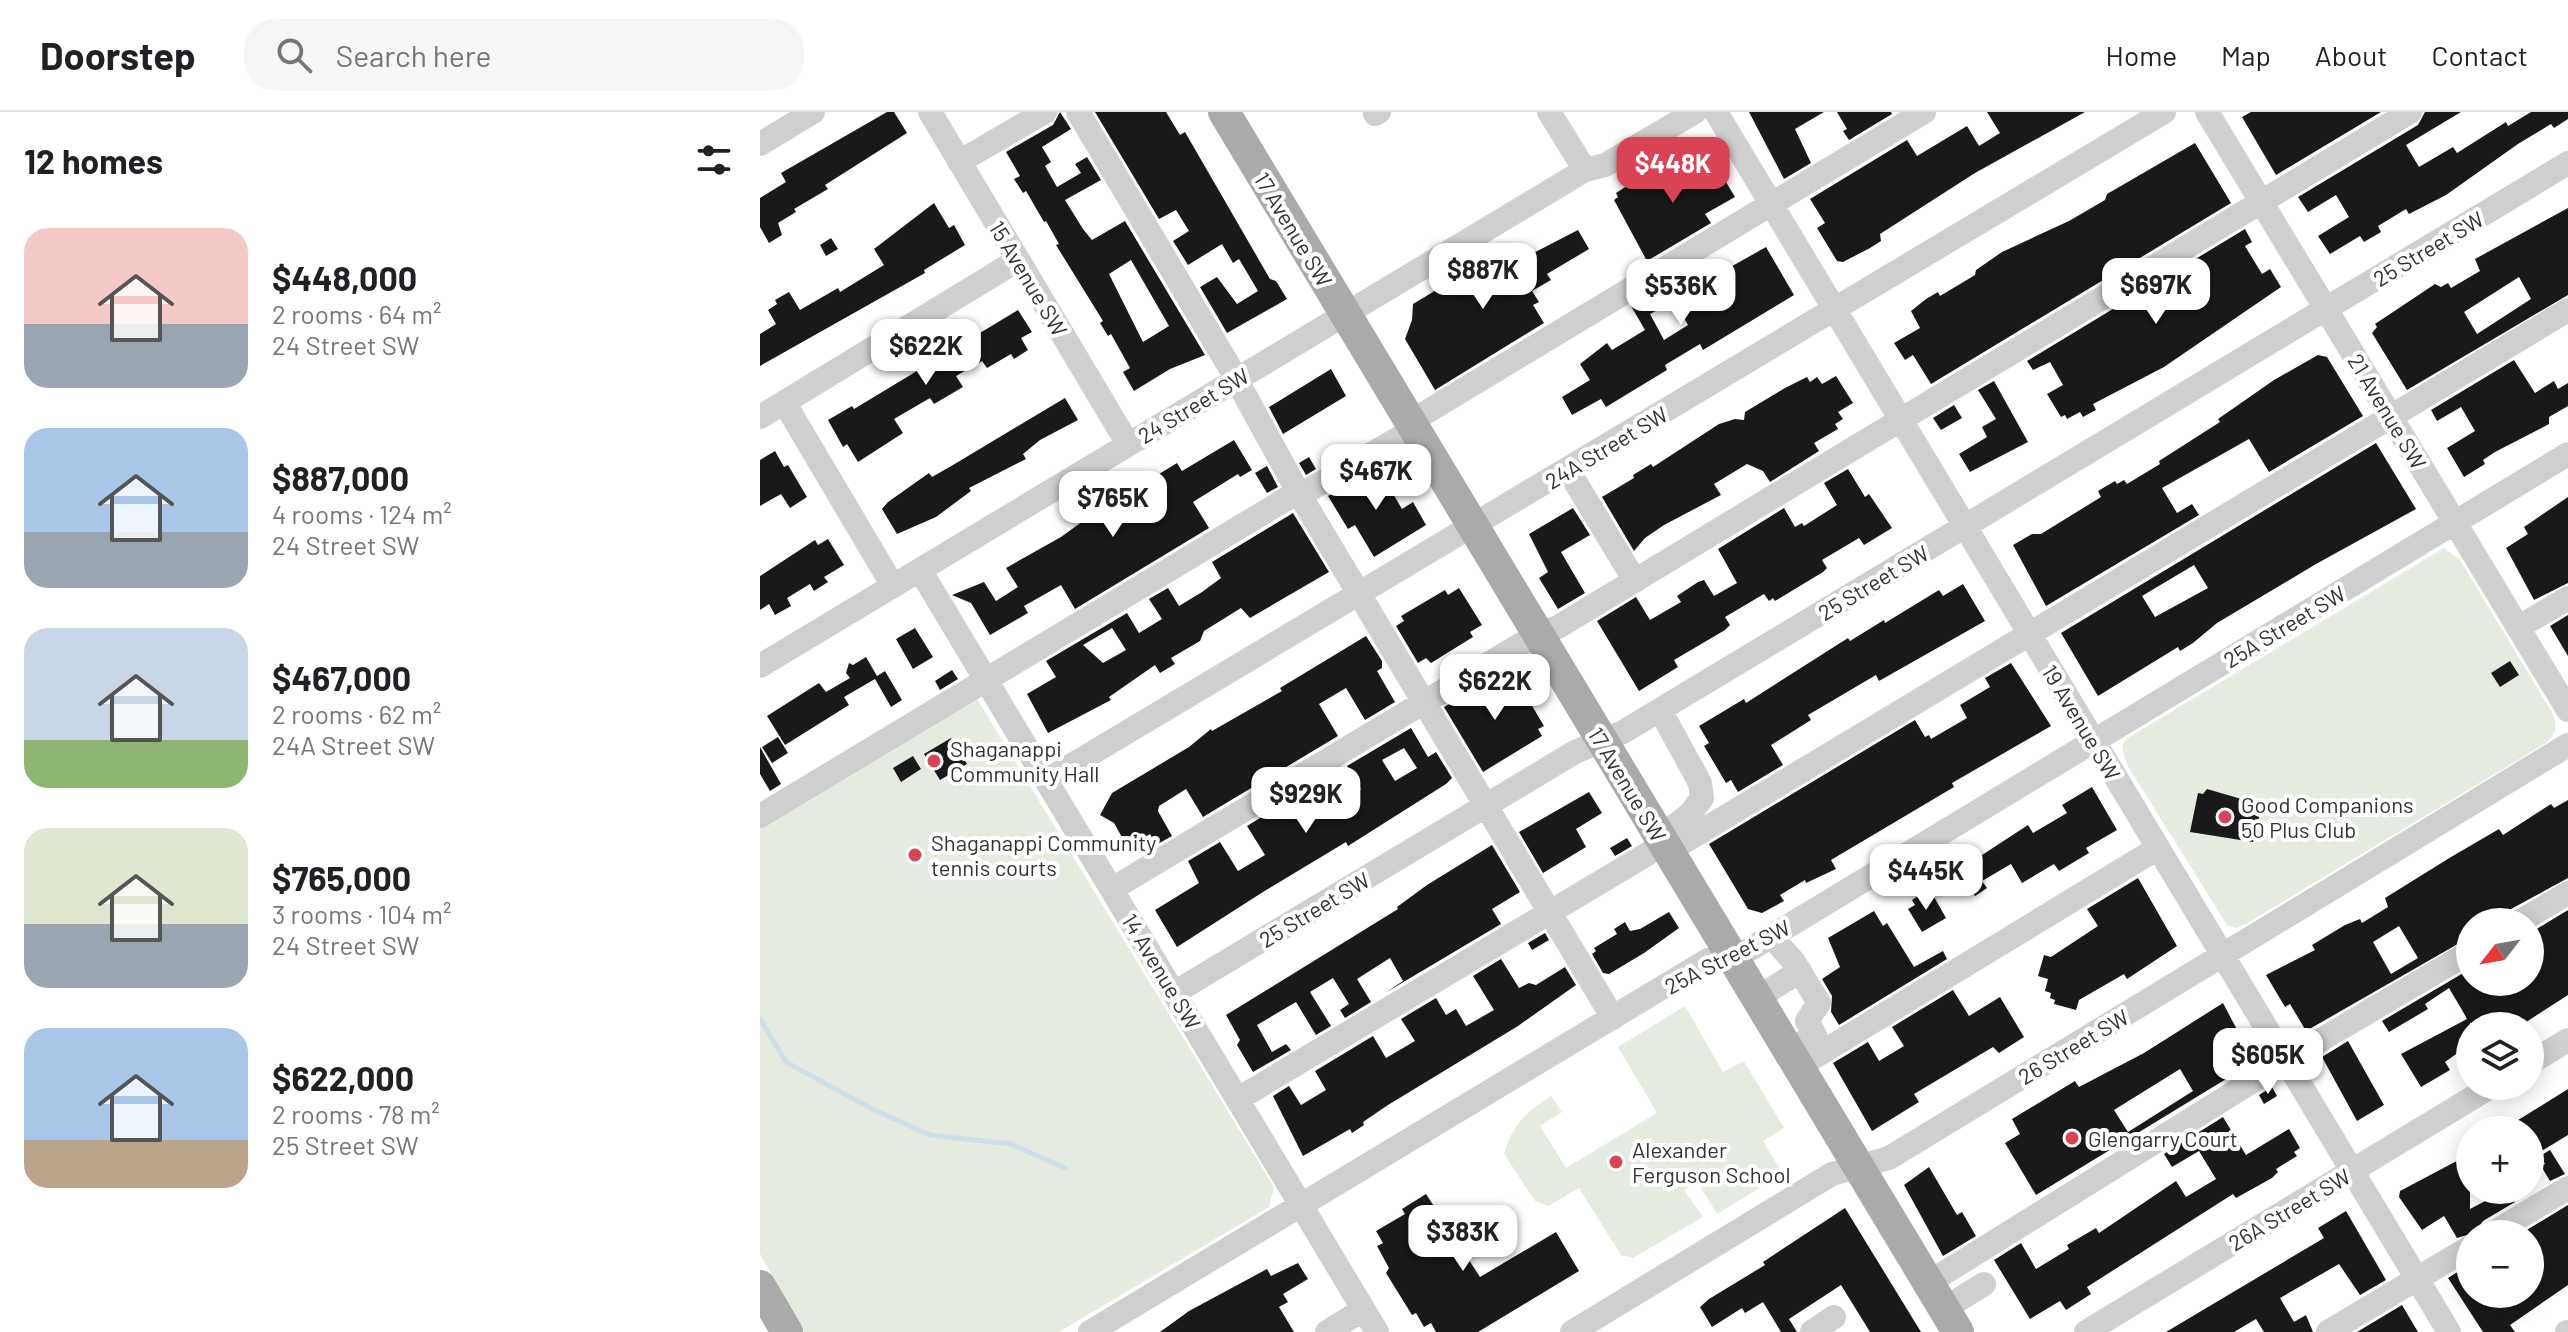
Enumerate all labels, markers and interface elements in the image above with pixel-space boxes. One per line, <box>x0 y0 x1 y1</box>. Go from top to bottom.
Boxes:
search box <box>244 19 804 91</box>
text: Doorstep <box>40 32 196 78</box>
icon: search <box>272 33 316 77</box>
text: Search here <box>336 37 492 73</box>
text: Home <box>2106 38 2177 72</box>
text: Map <box>2221 38 2271 72</box>
text: About <box>2315 38 2387 72</box>
text: Contact <box>2431 38 2528 72</box>
pin: $448K <box>1617 137 1729 205</box>
icon: filters <box>692 138 736 182</box>
text: 12 homes <box>24 140 163 181</box>
text: $448K <box>1635 147 1711 178</box>
street label: 17 Avenue SW <box>1250 167 1338 291</box>
street label: 25 Street SW <box>2368 205 2488 291</box>
street label: 15 Avenue SW <box>984 216 1074 340</box>
pin: $887K <box>1427 243 1539 311</box>
text: $887K <box>1447 253 1519 284</box>
text: $448,000 <box>272 257 417 298</box>
pin: $697K <box>2100 258 2212 326</box>
pin: $536K <box>1625 259 1737 327</box>
icon: home <box>88 260 184 356</box>
text: $697K <box>2120 268 2192 299</box>
text: $536K <box>1644 269 1718 300</box>
text: 2 rooms · 64 m² <box>272 298 442 329</box>
pin: $622K <box>870 319 982 387</box>
text: 24 Street SW <box>272 329 419 360</box>
text: $622K <box>889 329 963 360</box>
street label: 21 Avenue SW <box>2343 349 2433 473</box>
street label: 24 Street SW <box>1133 362 1253 448</box>
street label: 24A Street SW <box>1540 400 1672 494</box>
pin: $467K <box>1320 444 1432 512</box>
text: $467K <box>1339 454 1413 485</box>
text: $887,000 <box>272 457 409 498</box>
icon: home <box>88 460 184 556</box>
pin: $765K <box>1057 471 1169 539</box>
text: $765K <box>1077 481 1149 512</box>
text: 4 rooms · 124 m² <box>272 498 452 529</box>
text: 24 Street SW <box>272 529 419 560</box>
street label: 25 Street SW <box>1813 539 1933 625</box>
street label: 25A Street SW <box>2218 580 2350 672</box>
pin: $622K <box>1439 654 1551 722</box>
text: $467,000 <box>272 657 411 698</box>
icon: home <box>88 660 184 756</box>
street label: 19 Avenue SW <box>2037 660 2127 784</box>
text: $622K <box>1458 664 1532 695</box>
text: 2 rooms · 62 m² <box>272 698 441 729</box>
street label: 17 Avenue SW <box>1584 722 1672 846</box>
text: 24A Street SW <box>272 729 435 760</box>
place label: Shaganappi Community Hall <box>950 735 1099 786</box>
marker: Shaganappi Community Hall <box>925 752 943 770</box>
pin: $929K <box>1250 767 1362 835</box>
text: $929K <box>1269 777 1343 808</box>
place label: Good Companions 50 Plus Club <box>2241 791 2414 842</box>
marker: Good Companions 50 Plus Club <box>2216 808 2234 826</box>
place label: Shaganappi Community tennis courts <box>931 829 1156 880</box>
pin: $445K <box>1870 844 1982 912</box>
marker: Shaganappi Community tennis courts <box>906 846 924 864</box>
text: $445K <box>1888 854 1964 885</box>
text: $765,000 <box>272 857 411 898</box>
icon: home <box>88 860 184 956</box>
street label: 25 Street SW <box>1254 866 1374 952</box>
text: 3 rooms · 104 m² <box>272 898 451 929</box>
street label: 14 Avenue SW <box>1117 908 1207 1034</box>
north arrow <box>2456 908 2544 996</box>
map controls <box>2456 908 2544 1308</box>
street label: 25A Street SW <box>1660 913 1794 999</box>
text: 24 Street SW <box>272 929 419 960</box>
street label: 26 Street SW <box>2013 1003 2133 1089</box>
button: layers <box>2456 1012 2544 1100</box>
pin: $605K <box>2212 1028 2324 1096</box>
text: $605K <box>2231 1038 2305 1069</box>
text: $622,000 <box>272 1057 414 1098</box>
icon: home <box>88 1060 184 1156</box>
text: 2 rooms · 78 m² <box>272 1098 440 1129</box>
button: + <box>2456 1116 2544 1204</box>
place label: Glengarry Court <box>2088 1125 2238 1151</box>
text: 25 Street SW <box>272 1129 418 1160</box>
marker: Glengarry Court <box>2063 1129 2081 1147</box>
place label: Alexander Ferguson School <box>1632 1136 1791 1187</box>
marker: Alexander Ferguson School <box>1607 1153 1625 1171</box>
street label: 26A Street SW <box>2223 1162 2355 1256</box>
pin: $383K <box>1407 1205 1519 1273</box>
text: $383K <box>1426 1215 1500 1246</box>
button: − <box>2456 1220 2544 1308</box>

